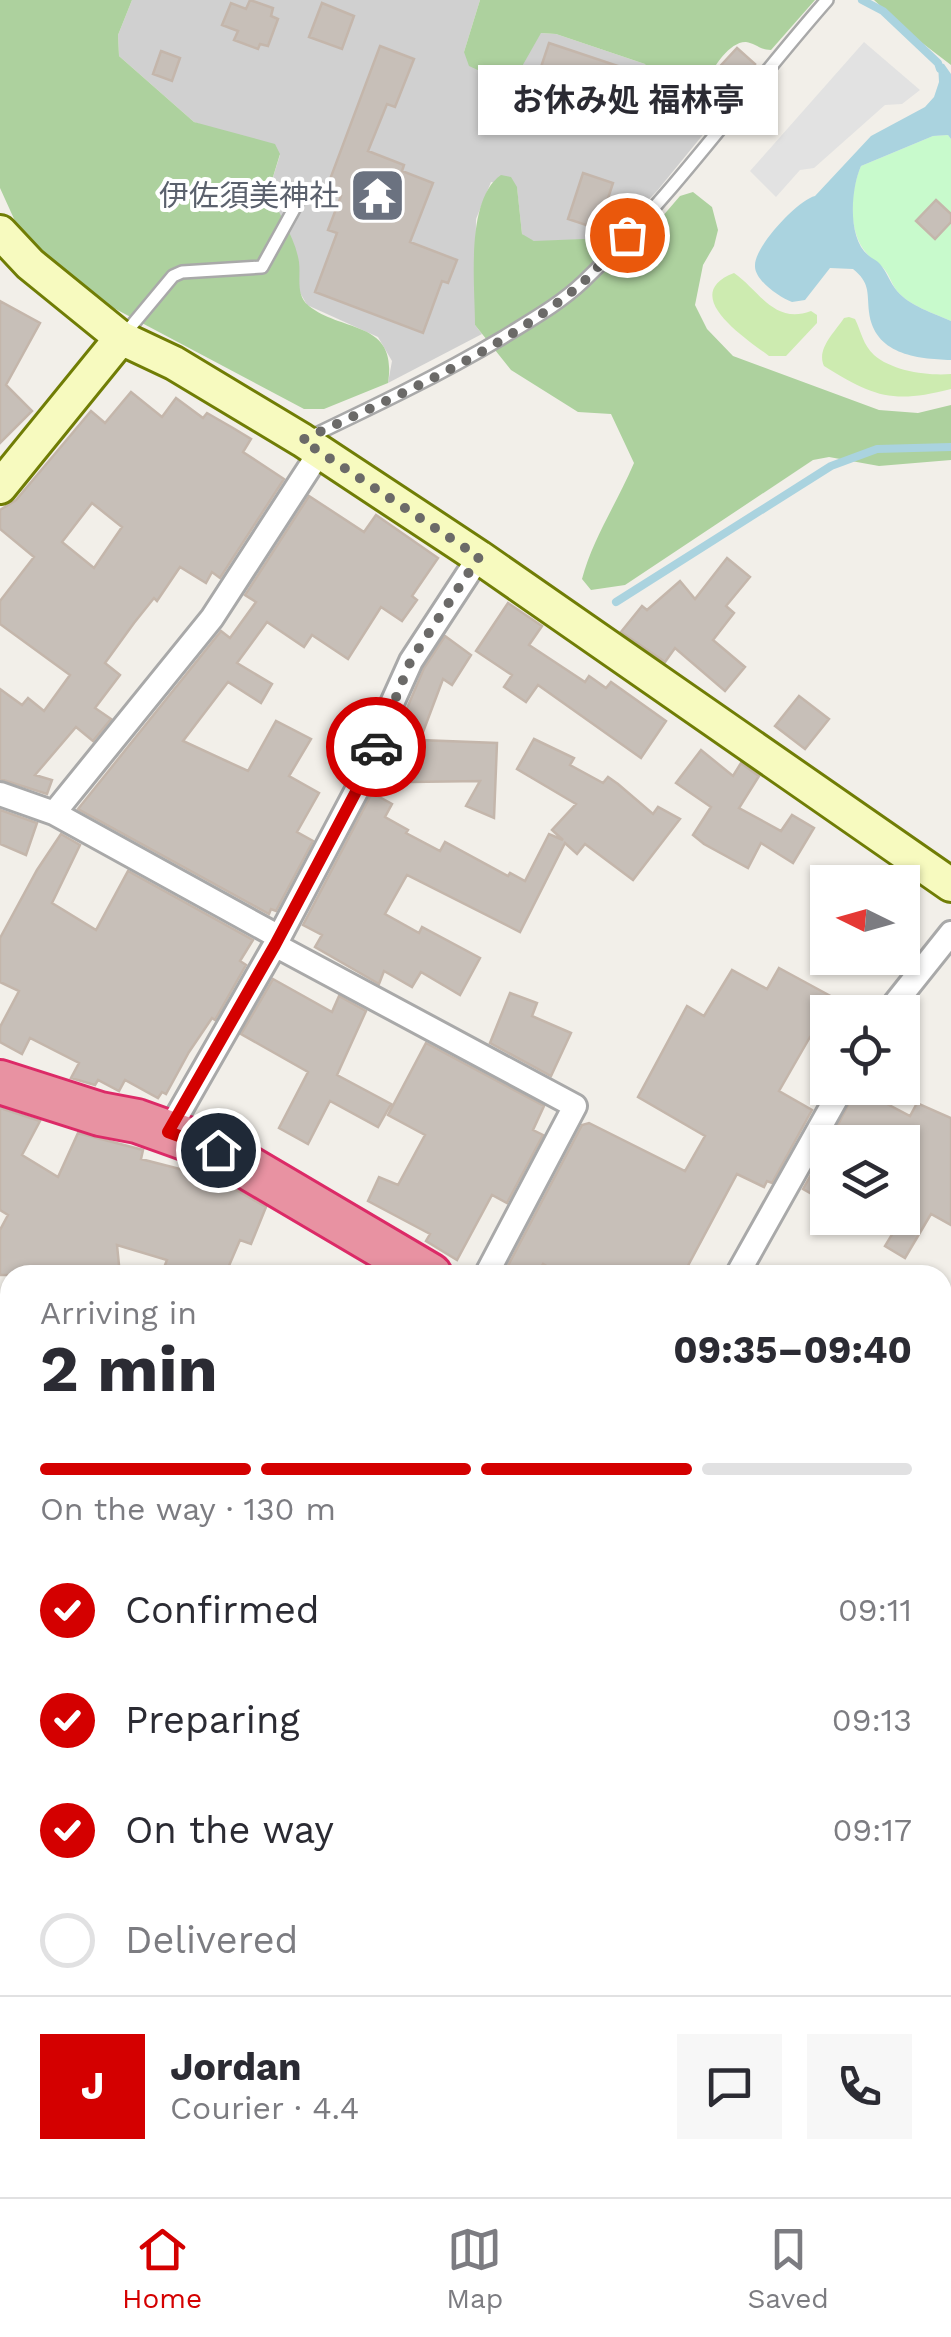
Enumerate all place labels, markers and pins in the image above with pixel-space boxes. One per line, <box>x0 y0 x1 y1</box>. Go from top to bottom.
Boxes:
callout: お休み処 福林亭 <box>477 65 777 135</box>
temple icon: 伊佐須美神社 <box>348 166 408 226</box>
place label: 伊佐須美神社 <box>159 178 339 213</box>
pin <box>585 193 670 278</box>
pin <box>176 1108 261 1193</box>

